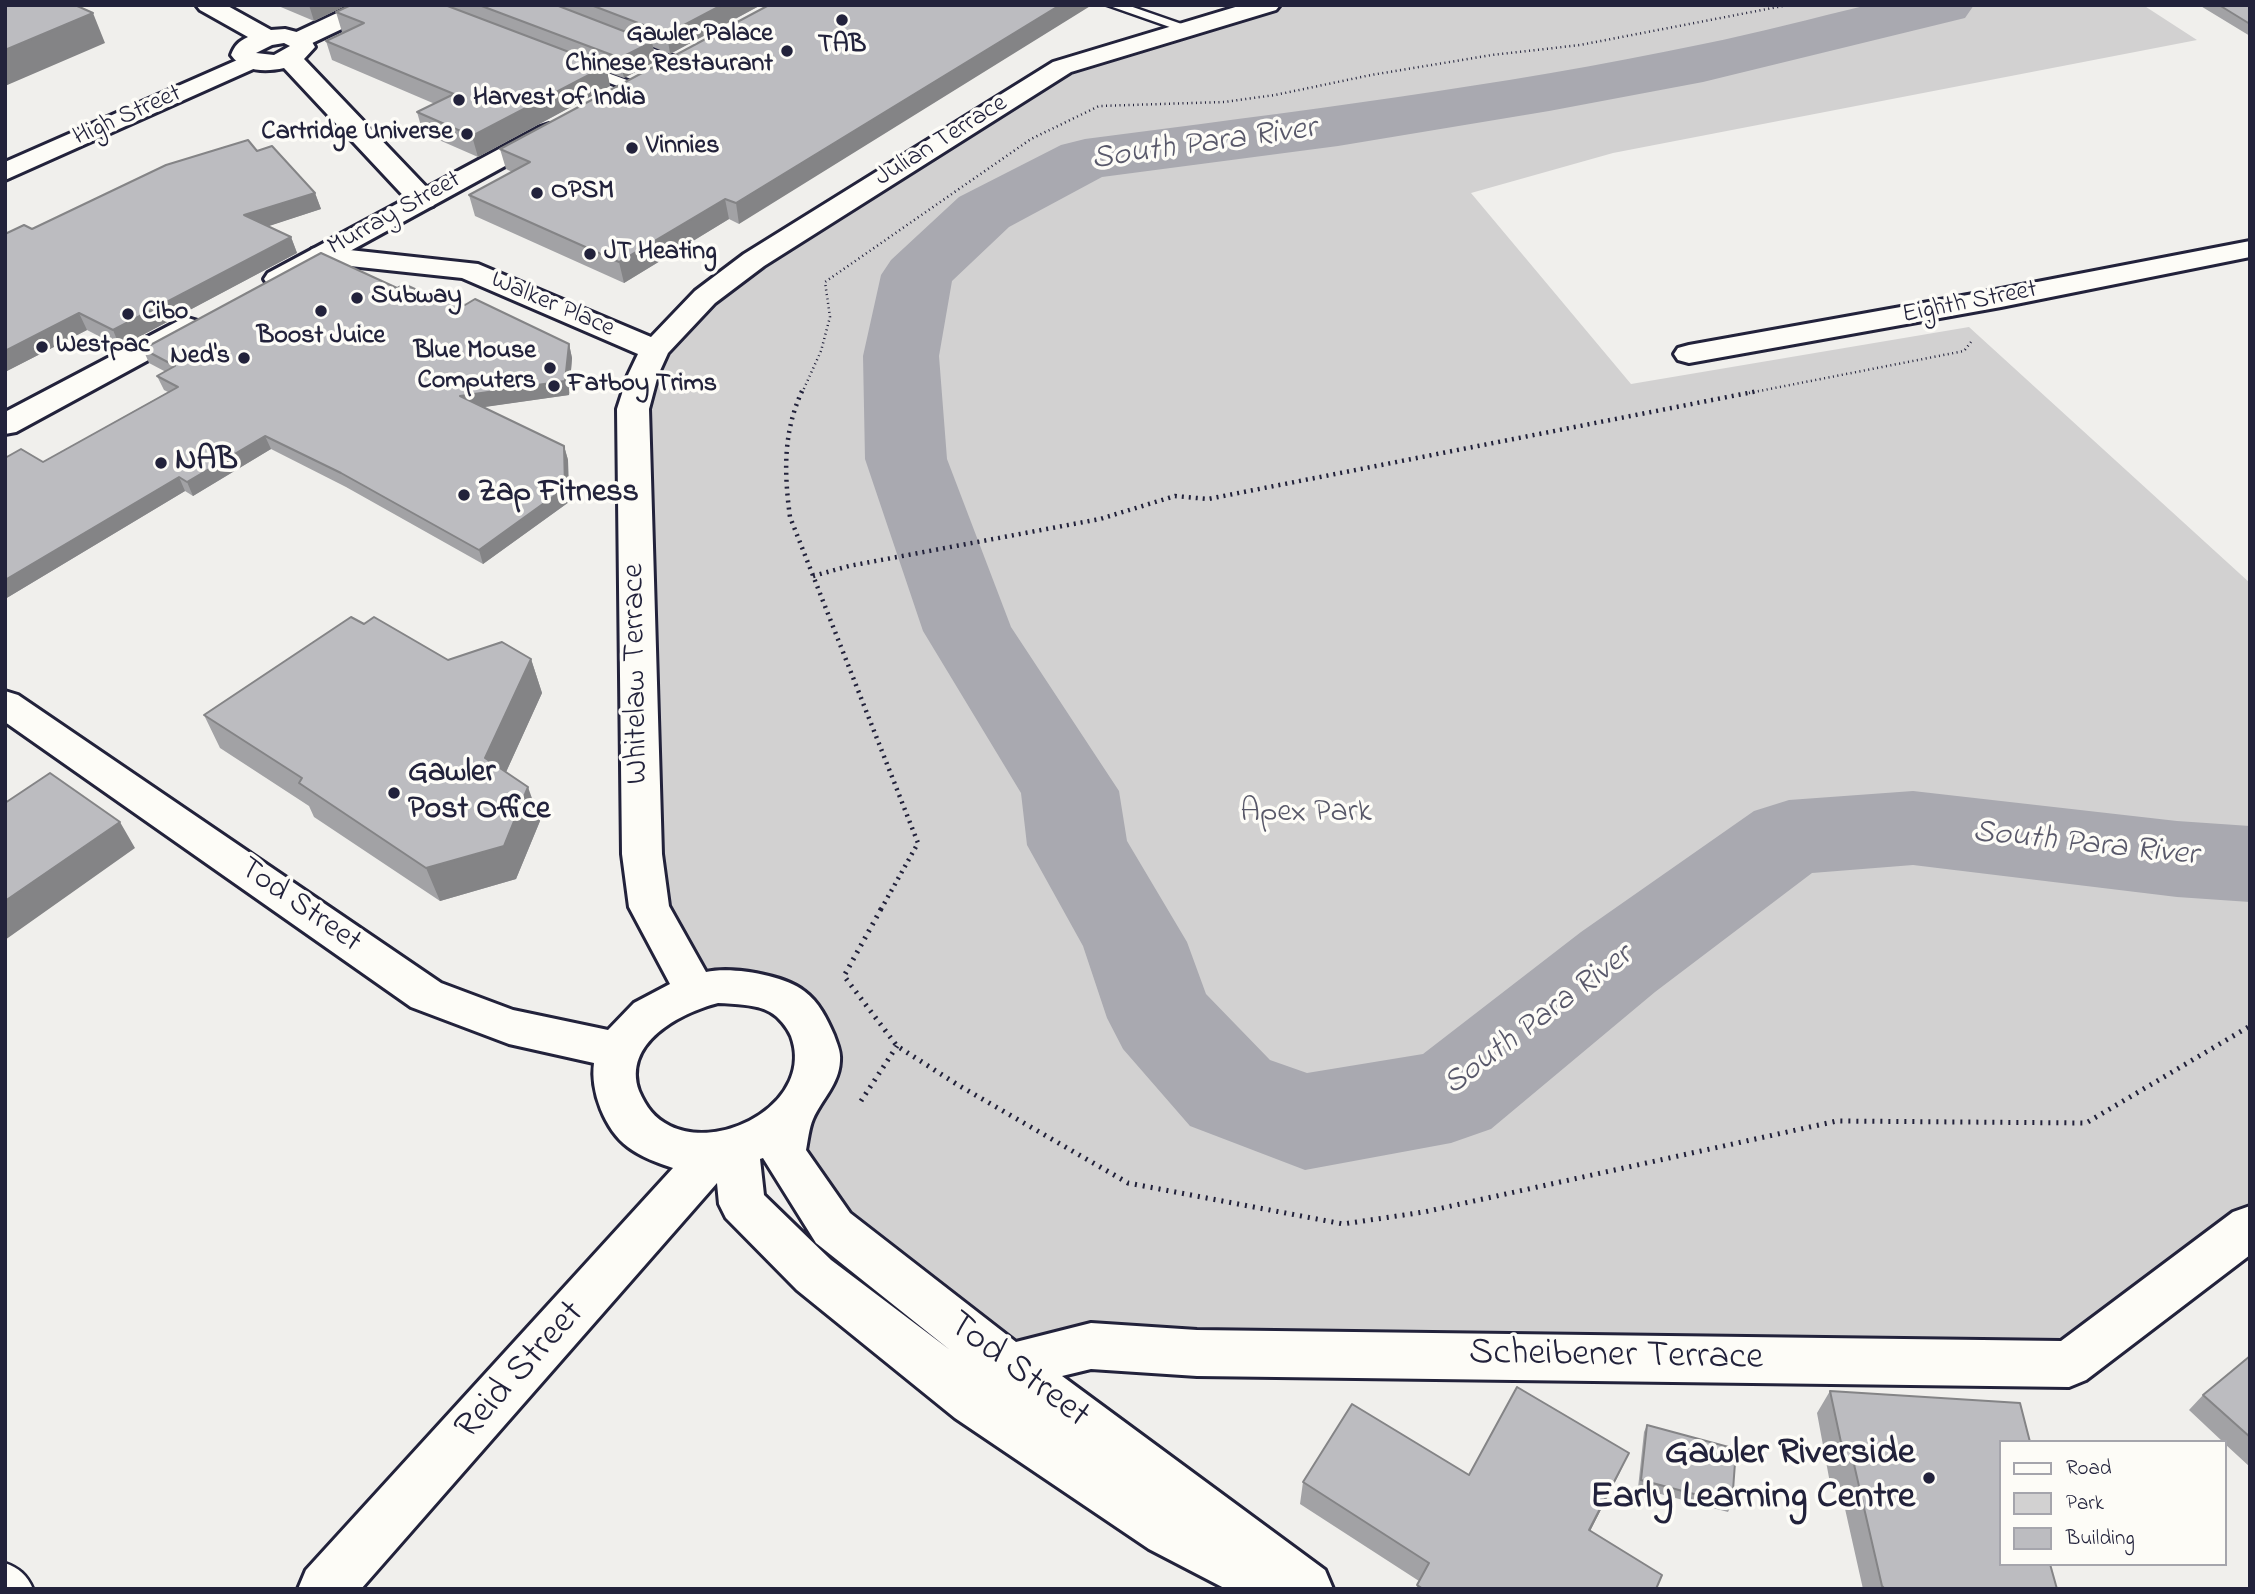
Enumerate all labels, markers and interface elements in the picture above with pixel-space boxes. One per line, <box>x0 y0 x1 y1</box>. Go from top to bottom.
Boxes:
marker: TAB <box>834 12 850 28</box>
place label: Gawler Palace Chinese Restaurant <box>565 20 773 82</box>
place label: TAB <box>818 31 866 63</box>
marker: Gawler Palace Chinese Restaurant <box>779 43 795 59</box>
street label: High Street <box>69 79 187 155</box>
place label: Harvest of India <box>473 84 645 116</box>
street label: Julian Terrace <box>870 89 1014 195</box>
marker: Harvest of India <box>451 92 467 108</box>
water label: South Para River <box>1089 111 1319 181</box>
place label: Cartridge Universe <box>261 118 453 150</box>
marker: Cartridge Universe <box>459 126 475 142</box>
place label: Vinnies <box>646 132 719 164</box>
marker: Vinnies <box>624 140 640 156</box>
street label: Murray Street <box>323 166 467 264</box>
place label: OPSM <box>551 177 614 209</box>
marker: OPSM <box>529 185 545 201</box>
place label: JT Heating <box>604 238 717 270</box>
marker: JT Heating <box>582 246 598 262</box>
street label: Walker Place <box>485 266 619 346</box>
street label: Eighth Street <box>1900 276 2040 332</box>
place label: Subway <box>371 282 462 314</box>
marker: Subway <box>349 290 365 306</box>
place label: Cibo <box>142 298 188 330</box>
marker: Boost Juice <box>313 303 329 319</box>
marker: Cibo <box>120 306 136 322</box>
place label: Boost Juice <box>257 322 385 354</box>
place label: Westpac <box>56 331 149 363</box>
place label: Blue Mouse Computers <box>414 337 536 398</box>
marker: Westpac <box>34 339 50 355</box>
place label: Ned's <box>170 342 230 374</box>
marker: Ned's <box>236 350 252 366</box>
marker: Blue Mouse Computers <box>542 360 558 376</box>
place label: Fatboy Trims <box>568 370 717 402</box>
marker: Fatboy Trims <box>546 378 562 394</box>
place label: NAB <box>175 444 238 482</box>
marker: NAB <box>153 455 169 471</box>
place label: Zap Fitness <box>478 476 639 514</box>
marker: Zap Fitness <box>456 487 472 503</box>
street label: Whitelaw Terrace <box>617 563 659 785</box>
place label: Gawler Post Office <box>408 756 550 831</box>
marker: Gawler Post Office <box>386 785 402 801</box>
park label: Apex Park <box>1240 796 1372 834</box>
water label: South Para River <box>1970 814 2200 878</box>
street label: Tod Street <box>231 851 367 963</box>
water label: South Para River <box>1437 938 1641 1106</box>
street label: Reid Street <box>448 1293 596 1451</box>
street label: Tod Street <box>937 1304 1097 1440</box>
street label: Scheibener Terrace <box>1469 1333 1763 1383</box>
place label: Gawler Riverside Early Learning Centre <box>1590 1433 1915 1522</box>
legend <box>2000 1440 2227 1566</box>
text: Road <box>2066 1454 2112 1484</box>
marker: Gawler Riverside Early Learning Centre <box>1921 1470 1937 1486</box>
text: Park <box>2066 1489 2104 1519</box>
text: Building <box>2066 1524 2135 1554</box>

